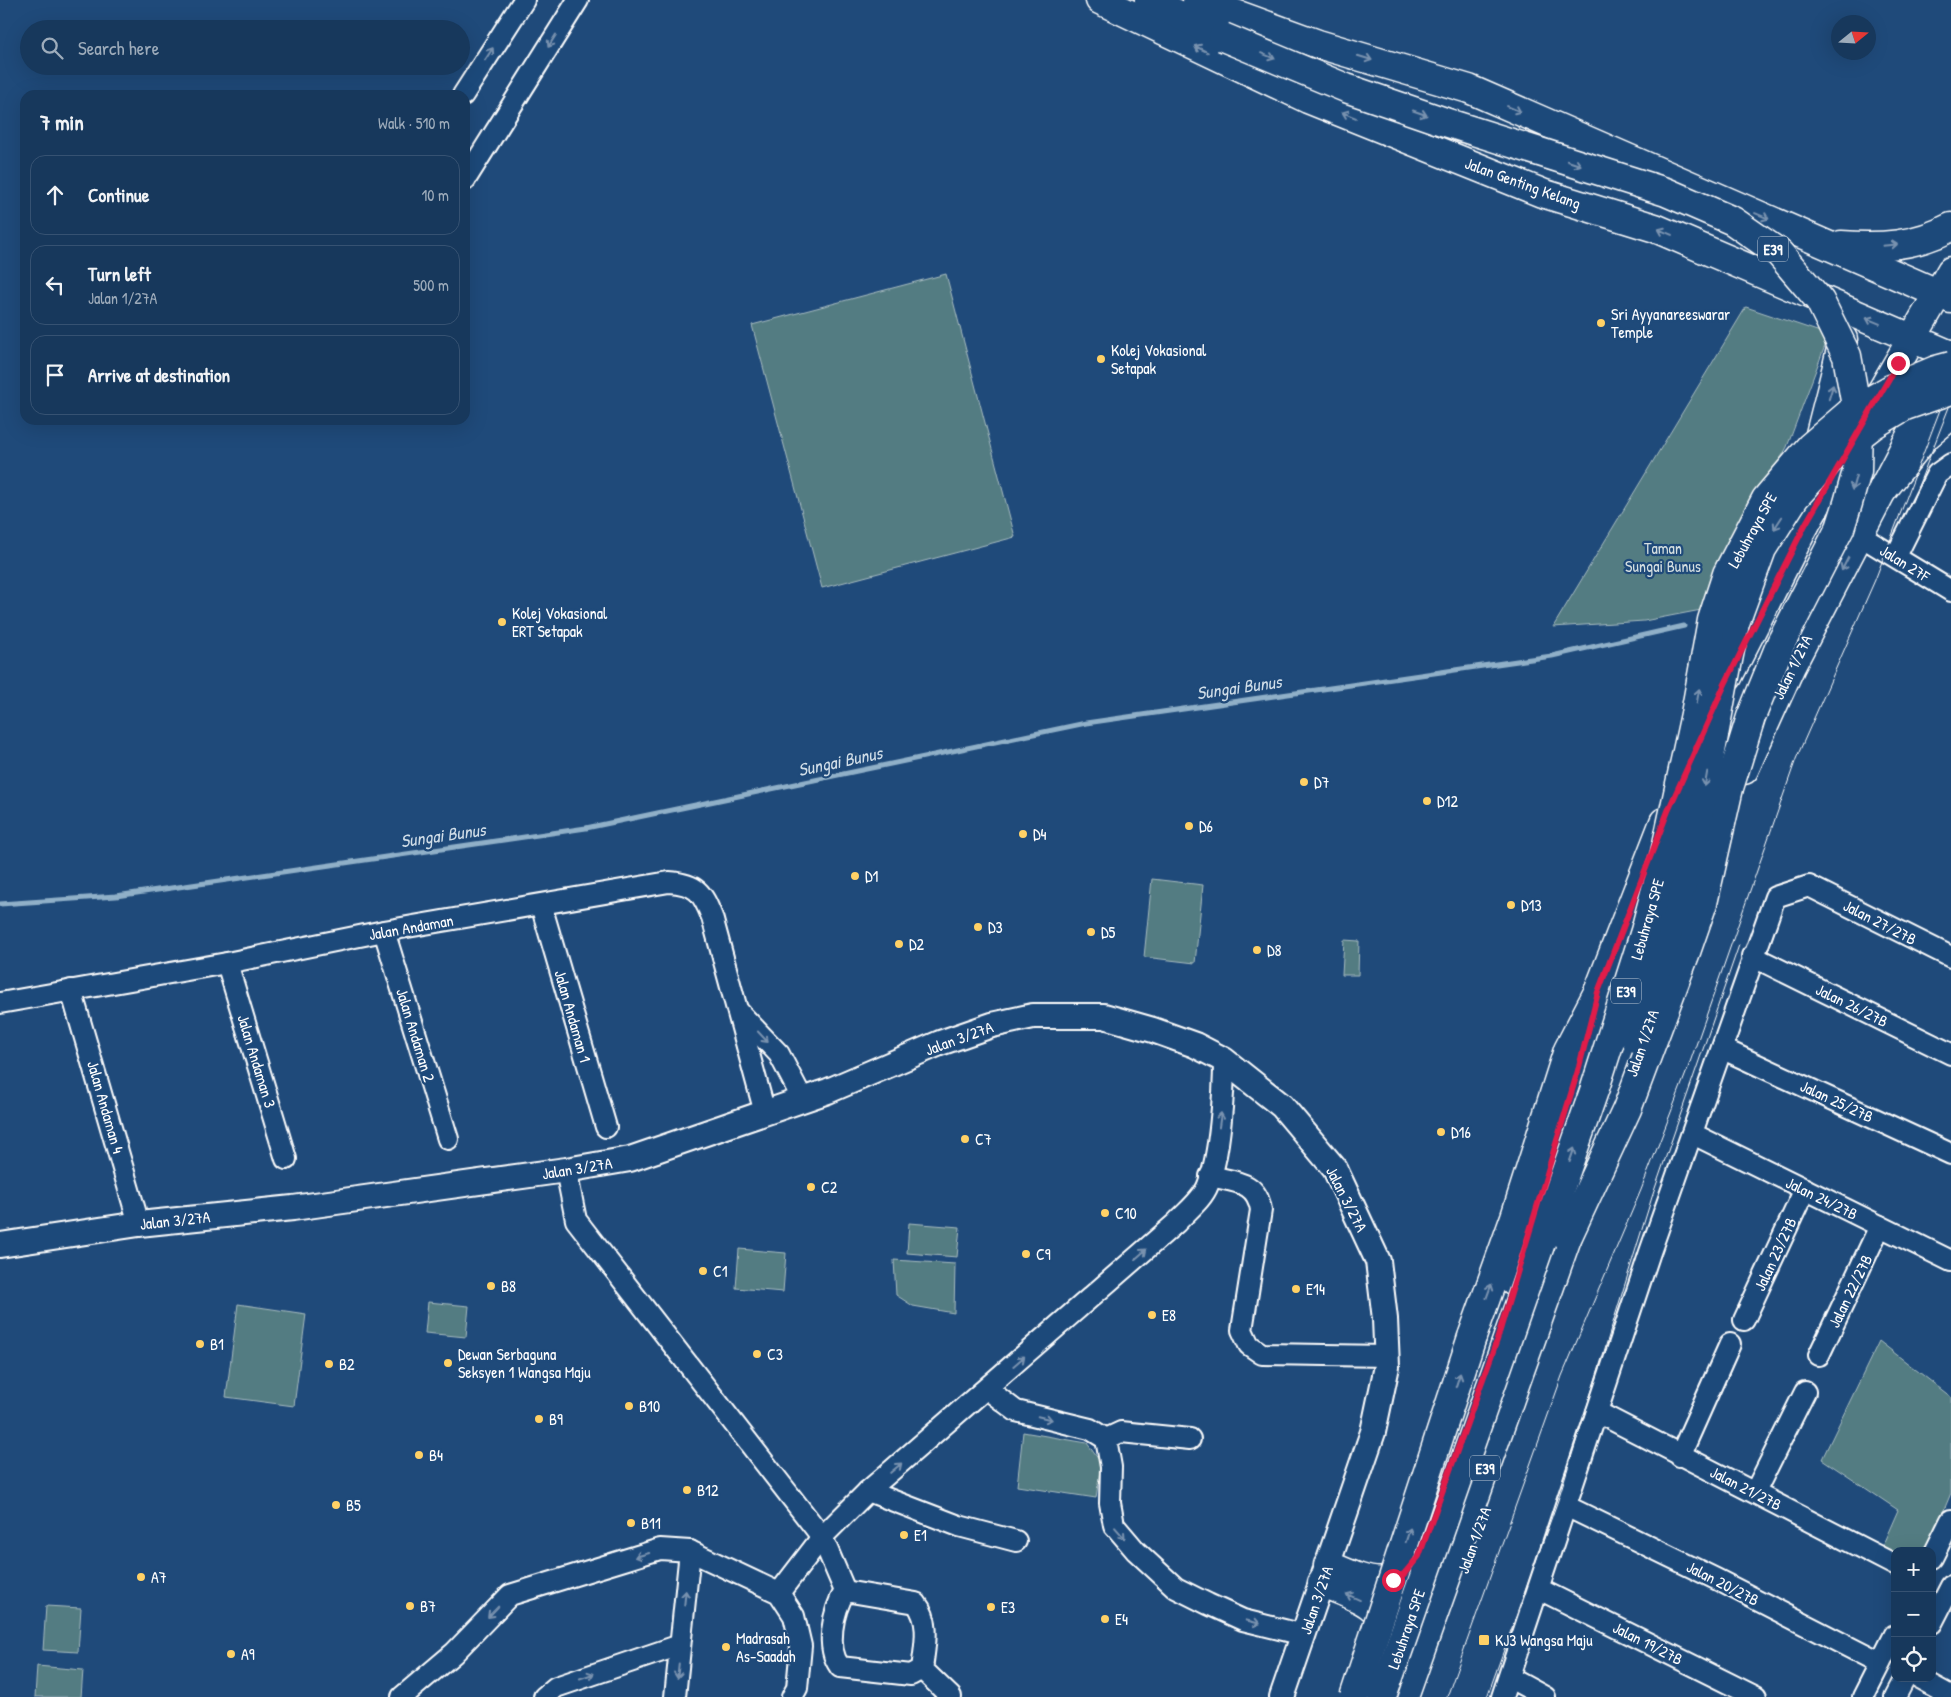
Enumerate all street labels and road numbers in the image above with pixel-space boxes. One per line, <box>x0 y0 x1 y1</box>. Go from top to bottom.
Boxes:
street label: Jalan Genting Kelang <box>1462 152 1584 214</box>
road number: E39 <box>1758 236 1788 262</box>
street label: Lebuhraya SPE <box>1722 488 1782 572</box>
street label: Jalan 27F <box>1876 539 1935 587</box>
street label: Jalan 1/27A <box>1767 631 1817 703</box>
street label: Lebuhraya SPE <box>1625 876 1669 962</box>
street label: Jalan 27/27B <box>1840 894 1920 950</box>
street label: Jalan Andaman <box>367 909 455 945</box>
street label: Jalan Andaman 1 <box>549 967 597 1065</box>
road number: E39 <box>1611 978 1641 1004</box>
street label: Jalan 26/27B <box>1812 978 1892 1032</box>
street label: Jalan Andaman 2 <box>391 986 441 1085</box>
street label: Jalan 1/27A <box>1620 1006 1664 1079</box>
street label: Jalan Andaman 3 <box>232 1012 282 1110</box>
street label: Jalan 3/27A <box>922 1015 996 1060</box>
street label: Jalan Andaman 4 <box>82 1058 130 1156</box>
street label: Jalan 25/27B <box>1797 1075 1877 1127</box>
street label: Jalan 3/27A <box>540 1152 614 1184</box>
street label: Jalan 3/27A <box>1321 1162 1373 1236</box>
street label: Jalan 24/27B <box>1782 1171 1862 1225</box>
street label: Jalan 3/27A <box>139 1205 212 1235</box>
street label: Jalan 23/27B <box>1748 1214 1802 1294</box>
street label: Jalan 22/27B <box>1823 1251 1877 1331</box>
road number: E39 <box>1470 1456 1500 1480</box>
street label: Jalan 21/27B <box>1707 1461 1785 1515</box>
street label: Jalan 1/27A <box>1452 1503 1496 1576</box>
street label: Jalan 20/27B <box>1683 1555 1763 1611</box>
street label: Jalan 3/27A <box>1294 1563 1338 1637</box>
street label: Lebuhraya SPE <box>1382 1586 1430 1672</box>
street label: Jalan 19/27B <box>1609 1616 1687 1670</box>

